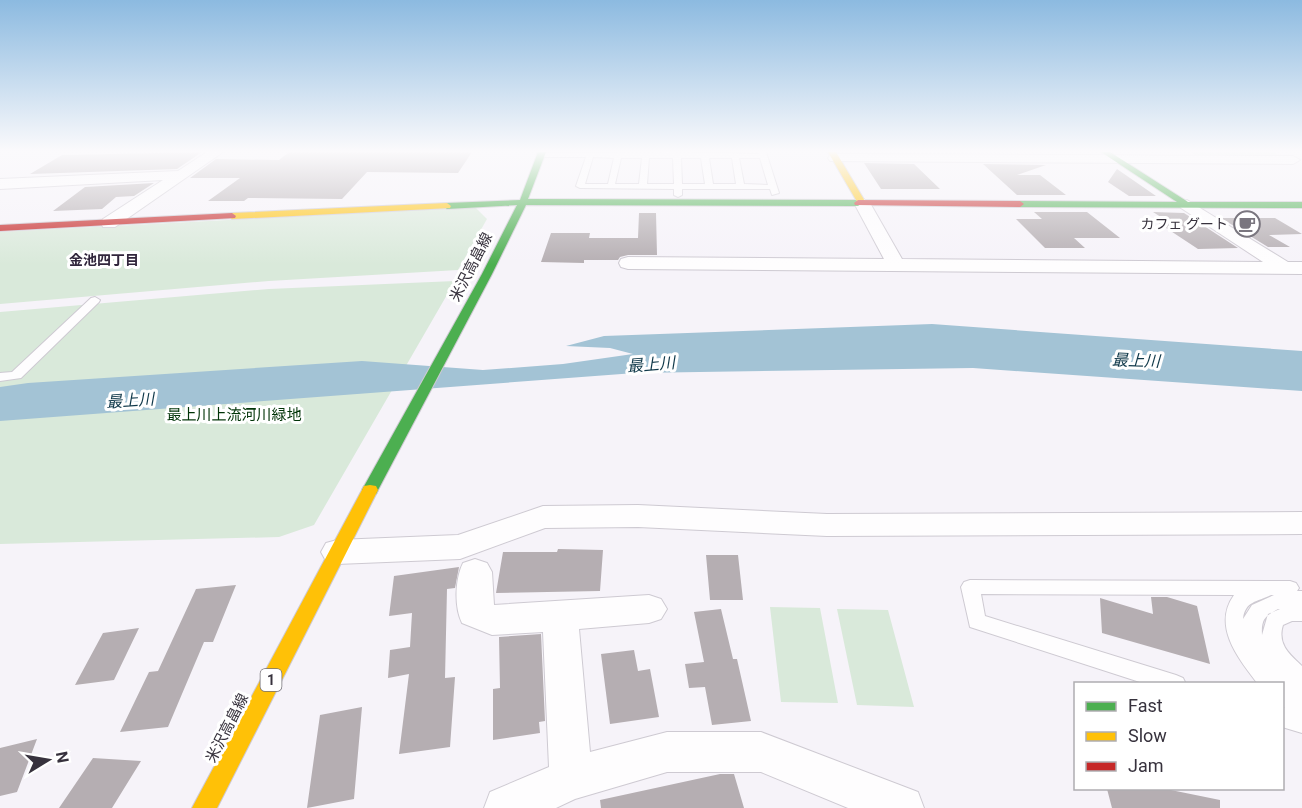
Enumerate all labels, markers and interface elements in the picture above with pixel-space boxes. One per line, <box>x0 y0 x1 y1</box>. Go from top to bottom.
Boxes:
cafe icon: カフェ グート <box>1232 209 1262 239</box>
place label: カフェ グート <box>1141 216 1228 232</box>
street label: 米沢高畠線 <box>446 229 496 305</box>
district label: 金池四丁目 <box>69 252 139 268</box>
water label: 最上川 <box>1112 350 1162 371</box>
water label: 最上川 <box>626 353 678 376</box>
water label: 最上川 <box>105 389 157 412</box>
park label: 最上川上流河川緑地 <box>166 406 302 424</box>
road number: 1 <box>260 669 282 691</box>
legend <box>1074 682 1284 790</box>
street label: 米沢高畠線 <box>202 690 252 766</box>
text: Fast <box>1128 695 1163 716</box>
text: Slow <box>1128 725 1167 746</box>
north arrow <box>18 730 78 790</box>
text: N <box>52 750 73 765</box>
text: Jam <box>1128 755 1164 776</box>

